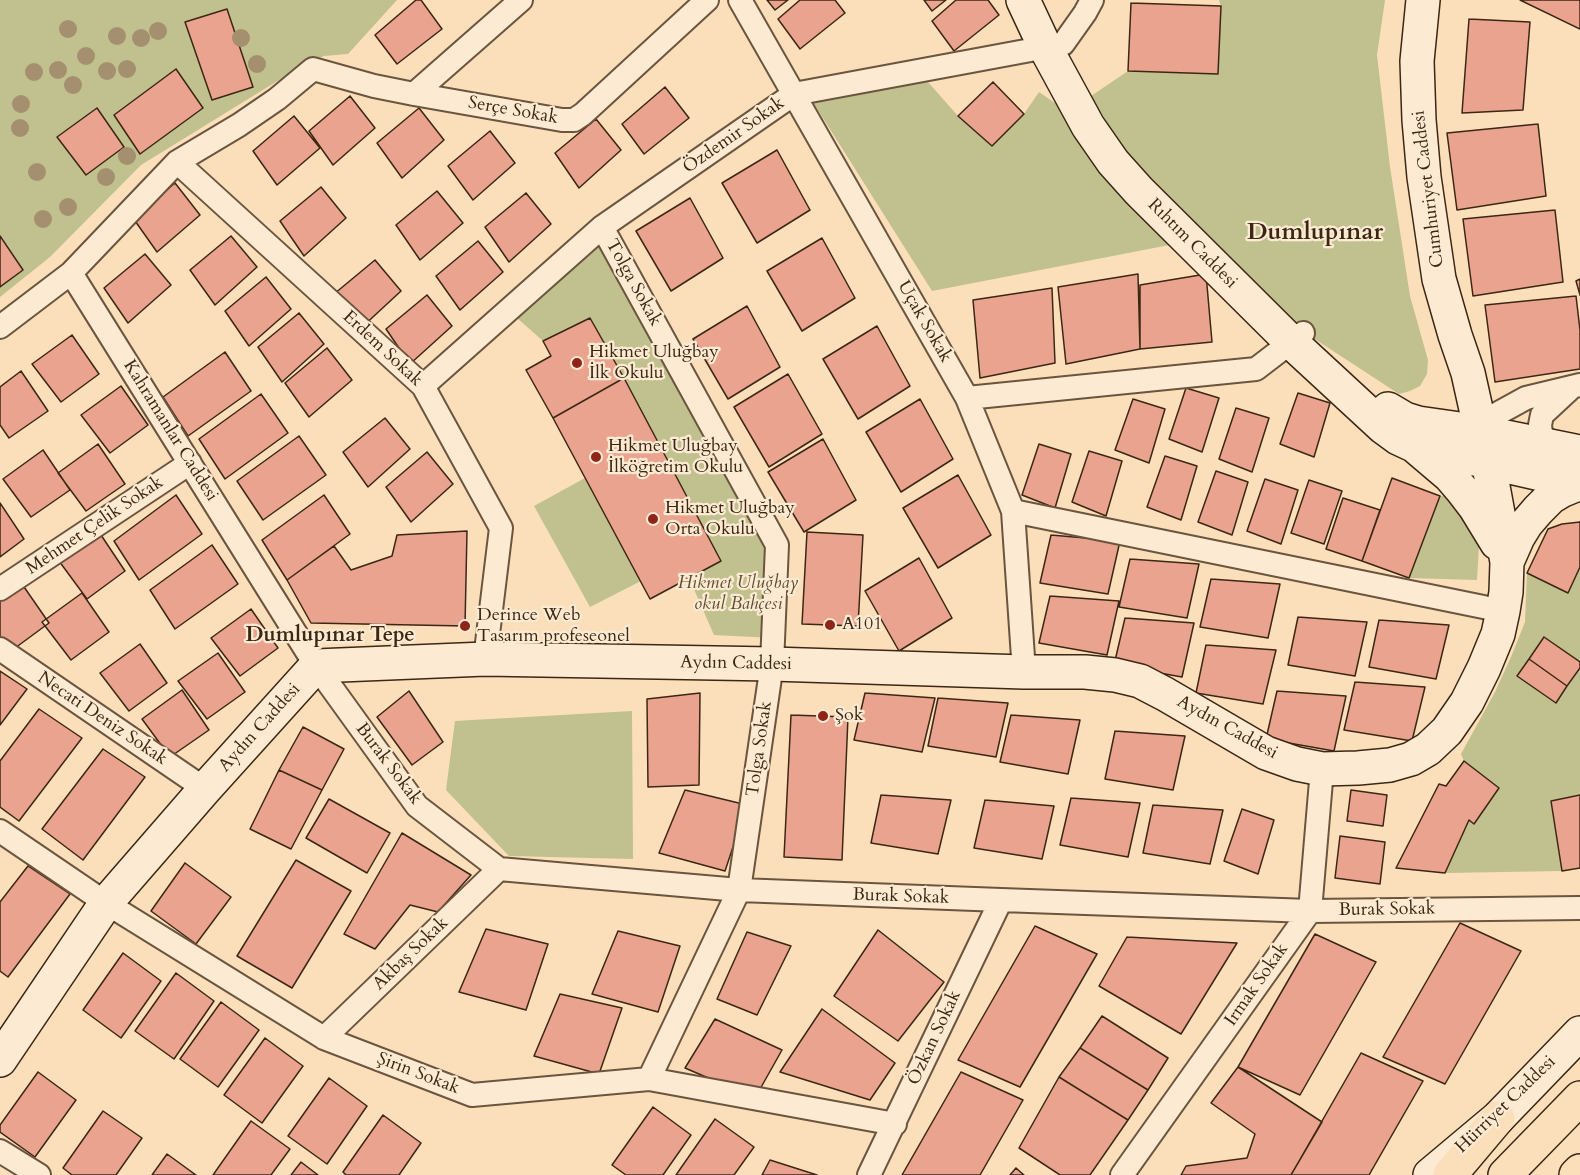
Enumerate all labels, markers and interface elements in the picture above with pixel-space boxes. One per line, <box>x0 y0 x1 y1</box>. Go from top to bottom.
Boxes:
street label: Serçe Sokak <box>466 92 560 130</box>
street label: Özdemir Sokak <box>679 93 789 179</box>
street label: Cumhuriyet Caddesi <box>1409 109 1449 269</box>
street label: Rıhtım Caddesi <box>1143 195 1241 293</box>
district label: Dumlupınar <box>1247 219 1383 247</box>
street label: Tolga Sokak <box>600 236 666 330</box>
street label: Uçak Sokak <box>892 277 956 367</box>
street label: Erdem Sokak <box>338 307 426 391</box>
place label: Hikmet Uluğbay İlk Okulu <box>589 342 719 385</box>
street label: Kahramanlar Caddesi <box>118 356 222 506</box>
marker: Hikmet Uluğbay İlk Okulu <box>570 356 584 370</box>
place label: Hikmet Uluğbay İlköğretim Okulu <box>608 436 743 478</box>
marker: Hikmet Uluğbay İlköğretim Okulu <box>589 450 603 464</box>
street label: Mehmet Çelik Sokak <box>22 472 168 580</box>
place label: Hikmet Uluğbay Orta Okulu <box>665 498 795 540</box>
marker: Hikmet Uluğbay Orta Okulu <box>646 512 660 526</box>
park label: Hikmet Uluğbay okul Bahçesi <box>678 573 798 616</box>
place label: Derince Web Tasarım profeseonel <box>477 605 630 648</box>
place label: A101 <box>842 614 882 636</box>
marker: A101 <box>823 618 837 632</box>
marker: Derince Web Tasarım profeseonel <box>458 619 472 633</box>
district label: Dumlupınar Tepe <box>245 623 415 649</box>
street label: Aydın Caddesi <box>680 652 792 676</box>
street label: Necati Deniz Sokak <box>33 668 171 770</box>
street label: Aydın Caddesi <box>215 679 305 777</box>
street label: Aydın Caddesi <box>1173 691 1281 765</box>
street label: Tolga Sokak <box>743 700 777 798</box>
place label: Şok <box>835 705 863 727</box>
marker: Şok <box>816 709 830 723</box>
street label: Burak Sokak <box>350 719 426 809</box>
street label: Burak Sokak <box>852 885 950 909</box>
street label: Burak Sokak <box>1338 898 1436 922</box>
street label: Akbaş Sokak <box>369 913 453 995</box>
street label: Irmak Sokak <box>1221 939 1293 1031</box>
street label: Özkan Sokak <box>904 987 966 1089</box>
street label: Şirin Sokak <box>374 1048 462 1100</box>
street label: Hürriyet Caddesi <box>1451 1052 1561 1158</box>

